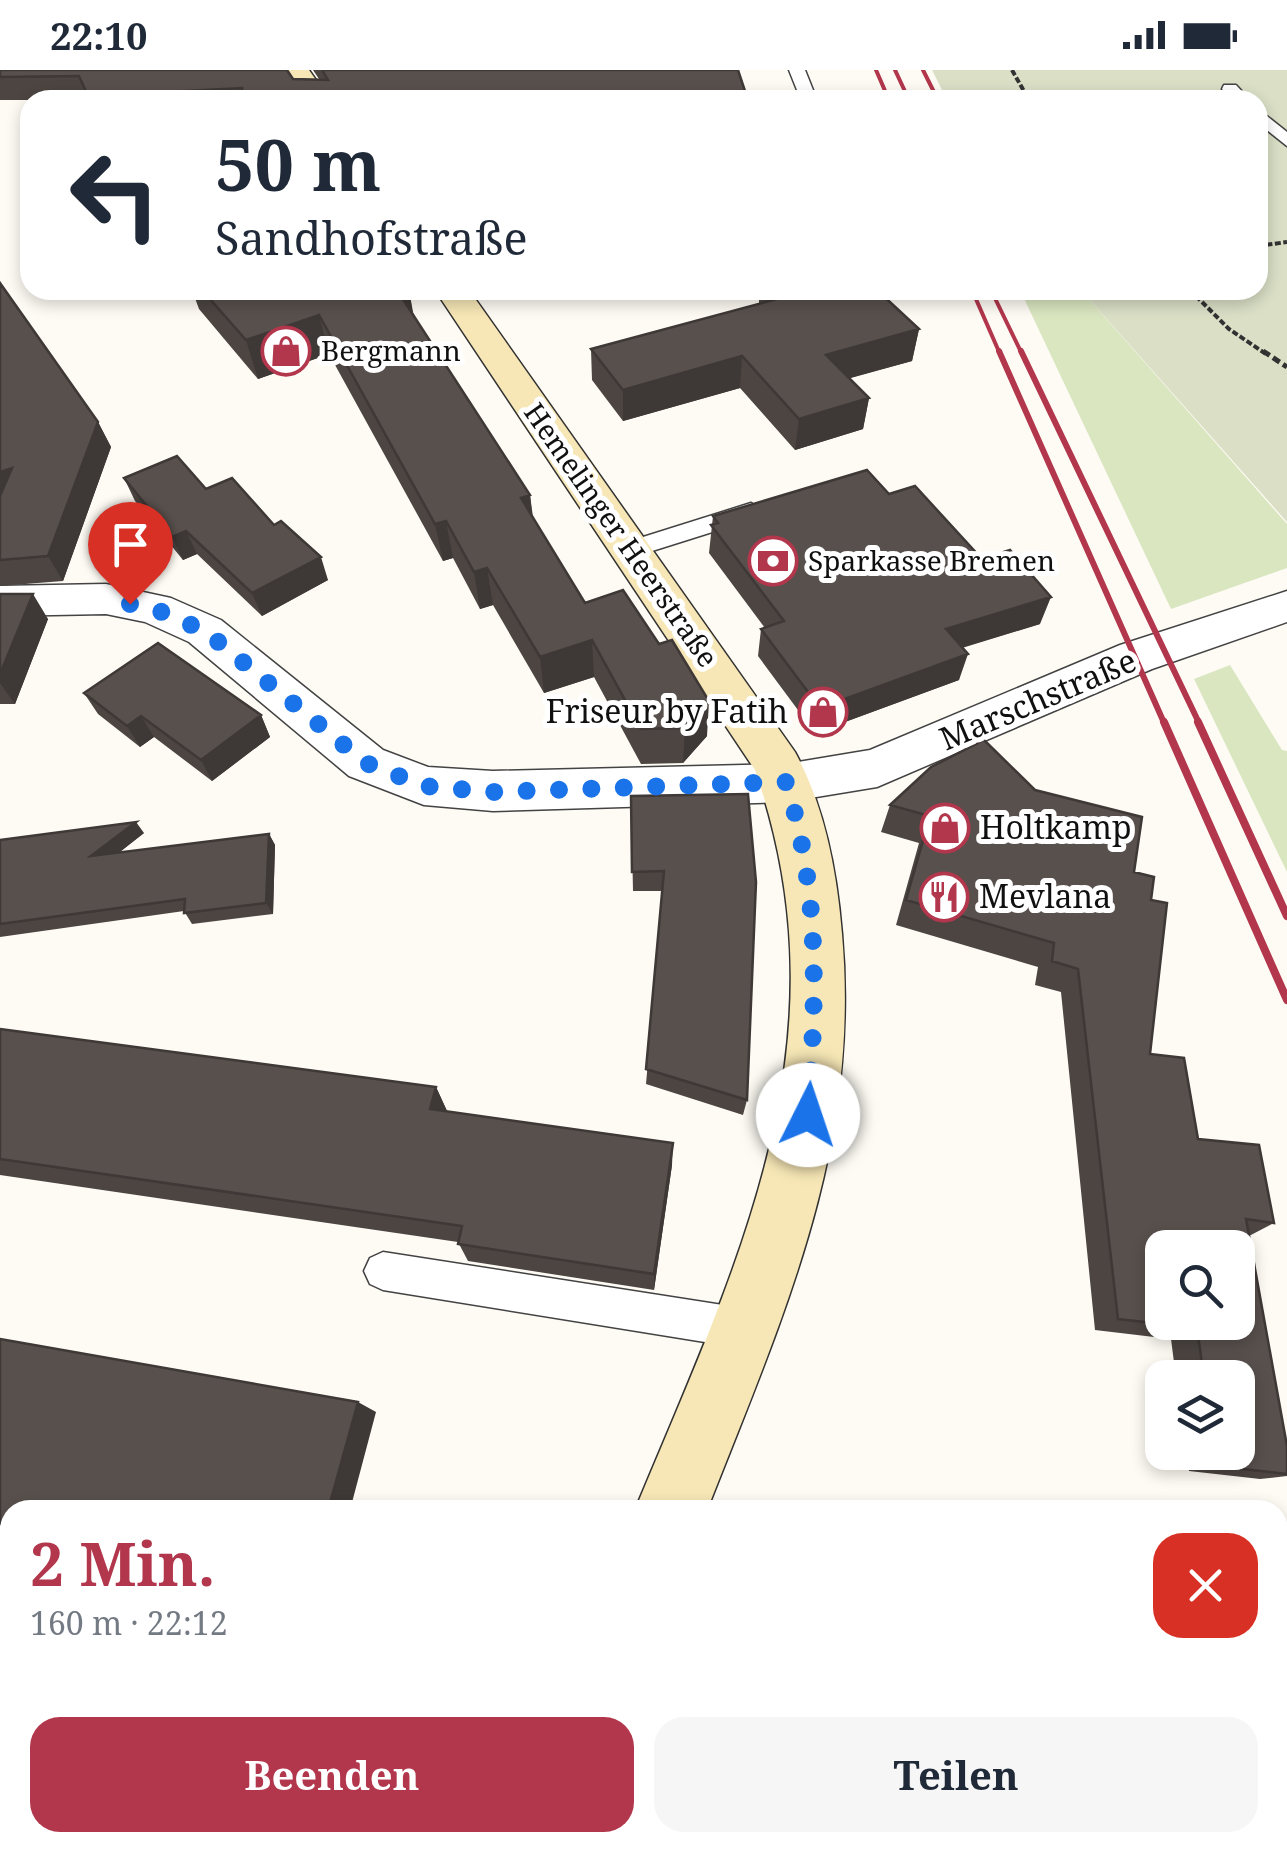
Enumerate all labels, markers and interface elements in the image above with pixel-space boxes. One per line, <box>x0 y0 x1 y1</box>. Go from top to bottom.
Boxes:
text: 22:10 <box>50 9 147 61</box>
text: 50 m <box>215 116 381 212</box>
icon: left <box>50 130 180 260</box>
text: Sandhofstraße <box>215 207 528 268</box>
shop icon: Bergmann <box>260 325 312 377</box>
place label: Bergmann <box>321 331 461 369</box>
street label: Hemelinger Heerstraße <box>516 395 727 674</box>
pin <box>88 502 173 605</box>
icon: arrive <box>103 517 158 572</box>
bank icon: Sparkasse Bremen <box>747 535 799 587</box>
place label: Sparkasse Bremen <box>808 541 1055 579</box>
street label: Marschstraße <box>933 638 1142 759</box>
shop icon: Friseur by Fatih <box>797 686 849 738</box>
place label: Friseur by Fatih <box>546 689 788 732</box>
shop icon: Holtkamp <box>919 802 971 854</box>
place label: Holtkamp <box>980 805 1132 848</box>
restaurant icon: Mevlana <box>918 871 970 923</box>
place label: Mevlana <box>979 874 1111 917</box>
position arrow <box>756 1063 860 1167</box>
map controls <box>1145 1230 1255 1470</box>
button: search <box>1145 1230 1255 1340</box>
button: layers <box>1145 1360 1255 1470</box>
text: 2 Min. <box>30 1522 215 1604</box>
button: close <box>1153 1533 1258 1638</box>
text: 160 m · 22:12 <box>30 1601 228 1644</box>
button: Beenden <box>30 1717 634 1832</box>
button: Teilen <box>654 1717 1258 1832</box>

